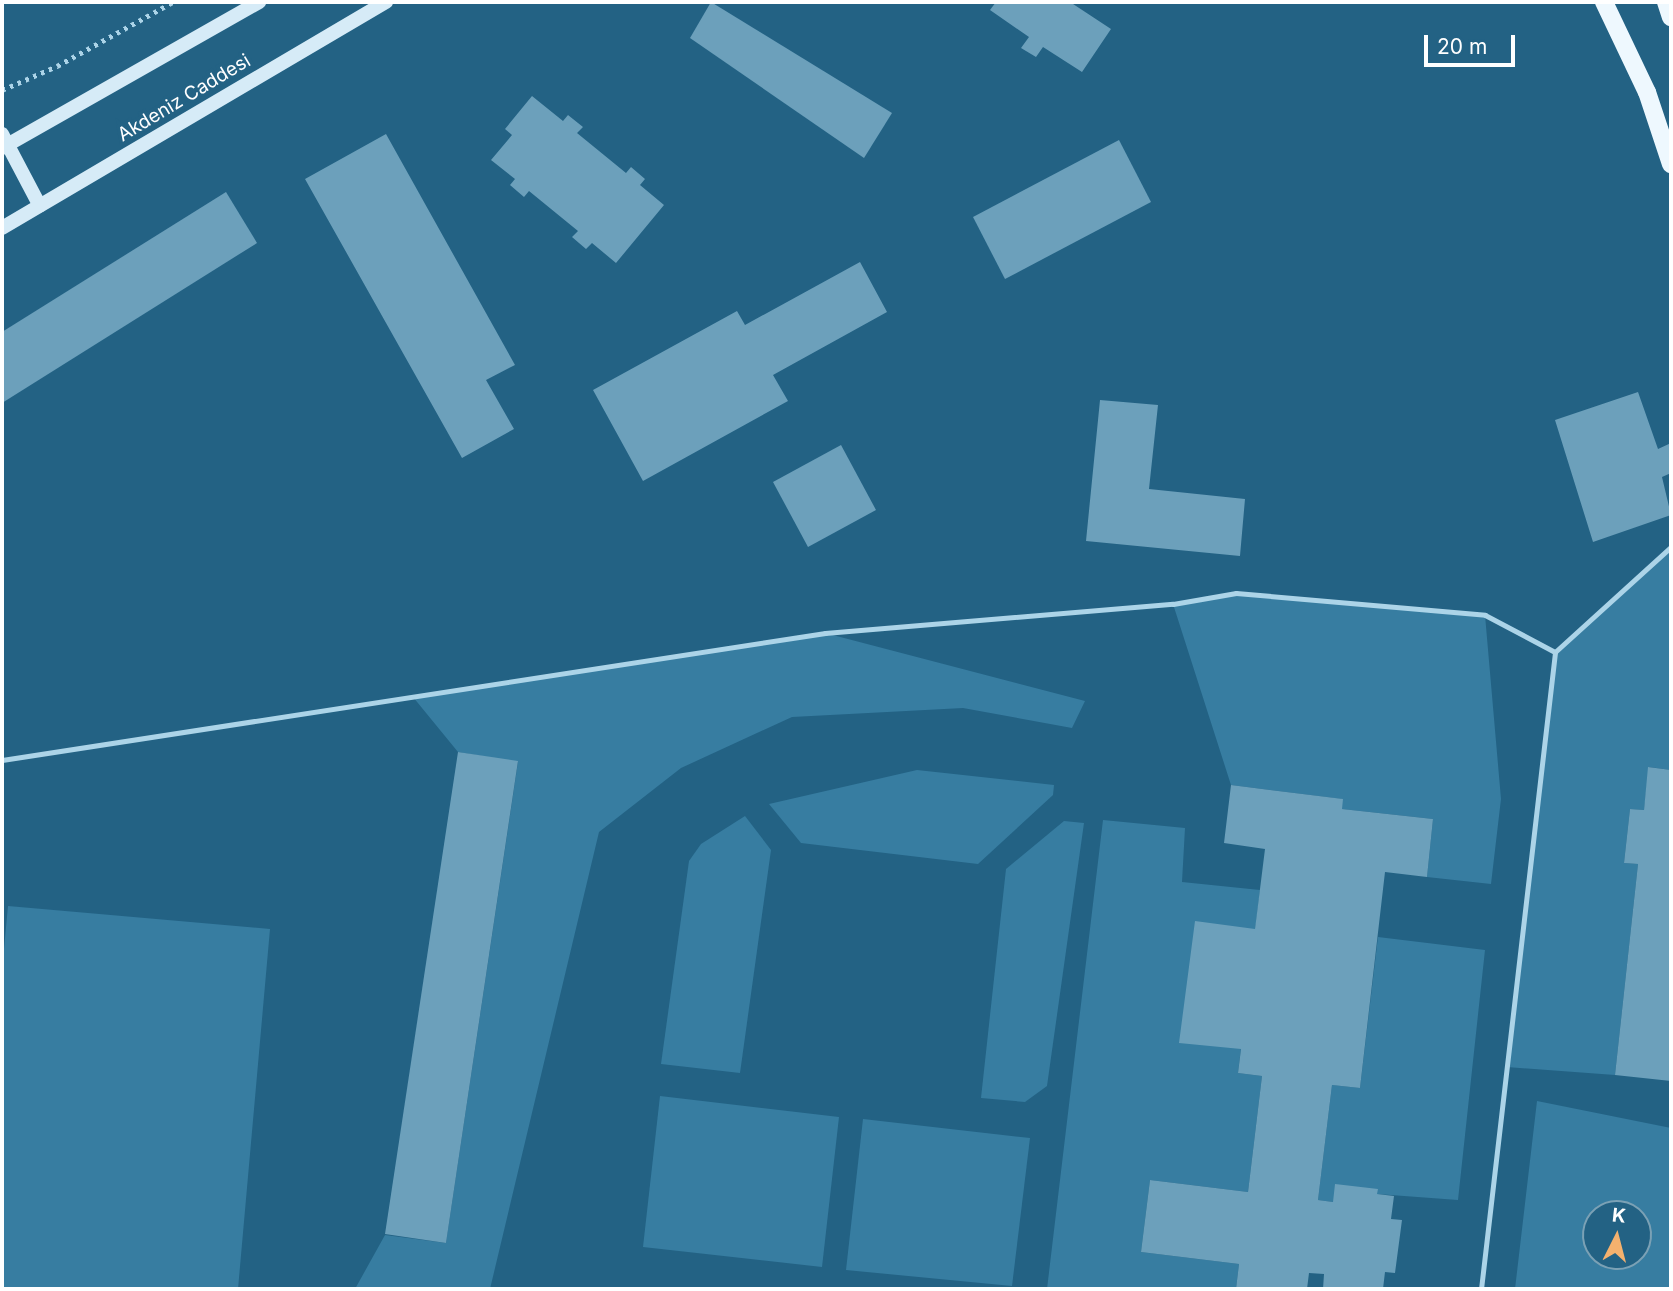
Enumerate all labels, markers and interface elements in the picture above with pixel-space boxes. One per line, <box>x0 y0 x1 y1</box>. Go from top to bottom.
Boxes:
scale bar <box>1428 21 1519 65</box>
text: 20 m <box>1437 34 1487 59</box>
street label: Akdeniz Caddesi <box>113 49 255 147</box>
north arrow <box>1582 1200 1652 1270</box>
text: K <box>1611 1203 1627 1228</box>

